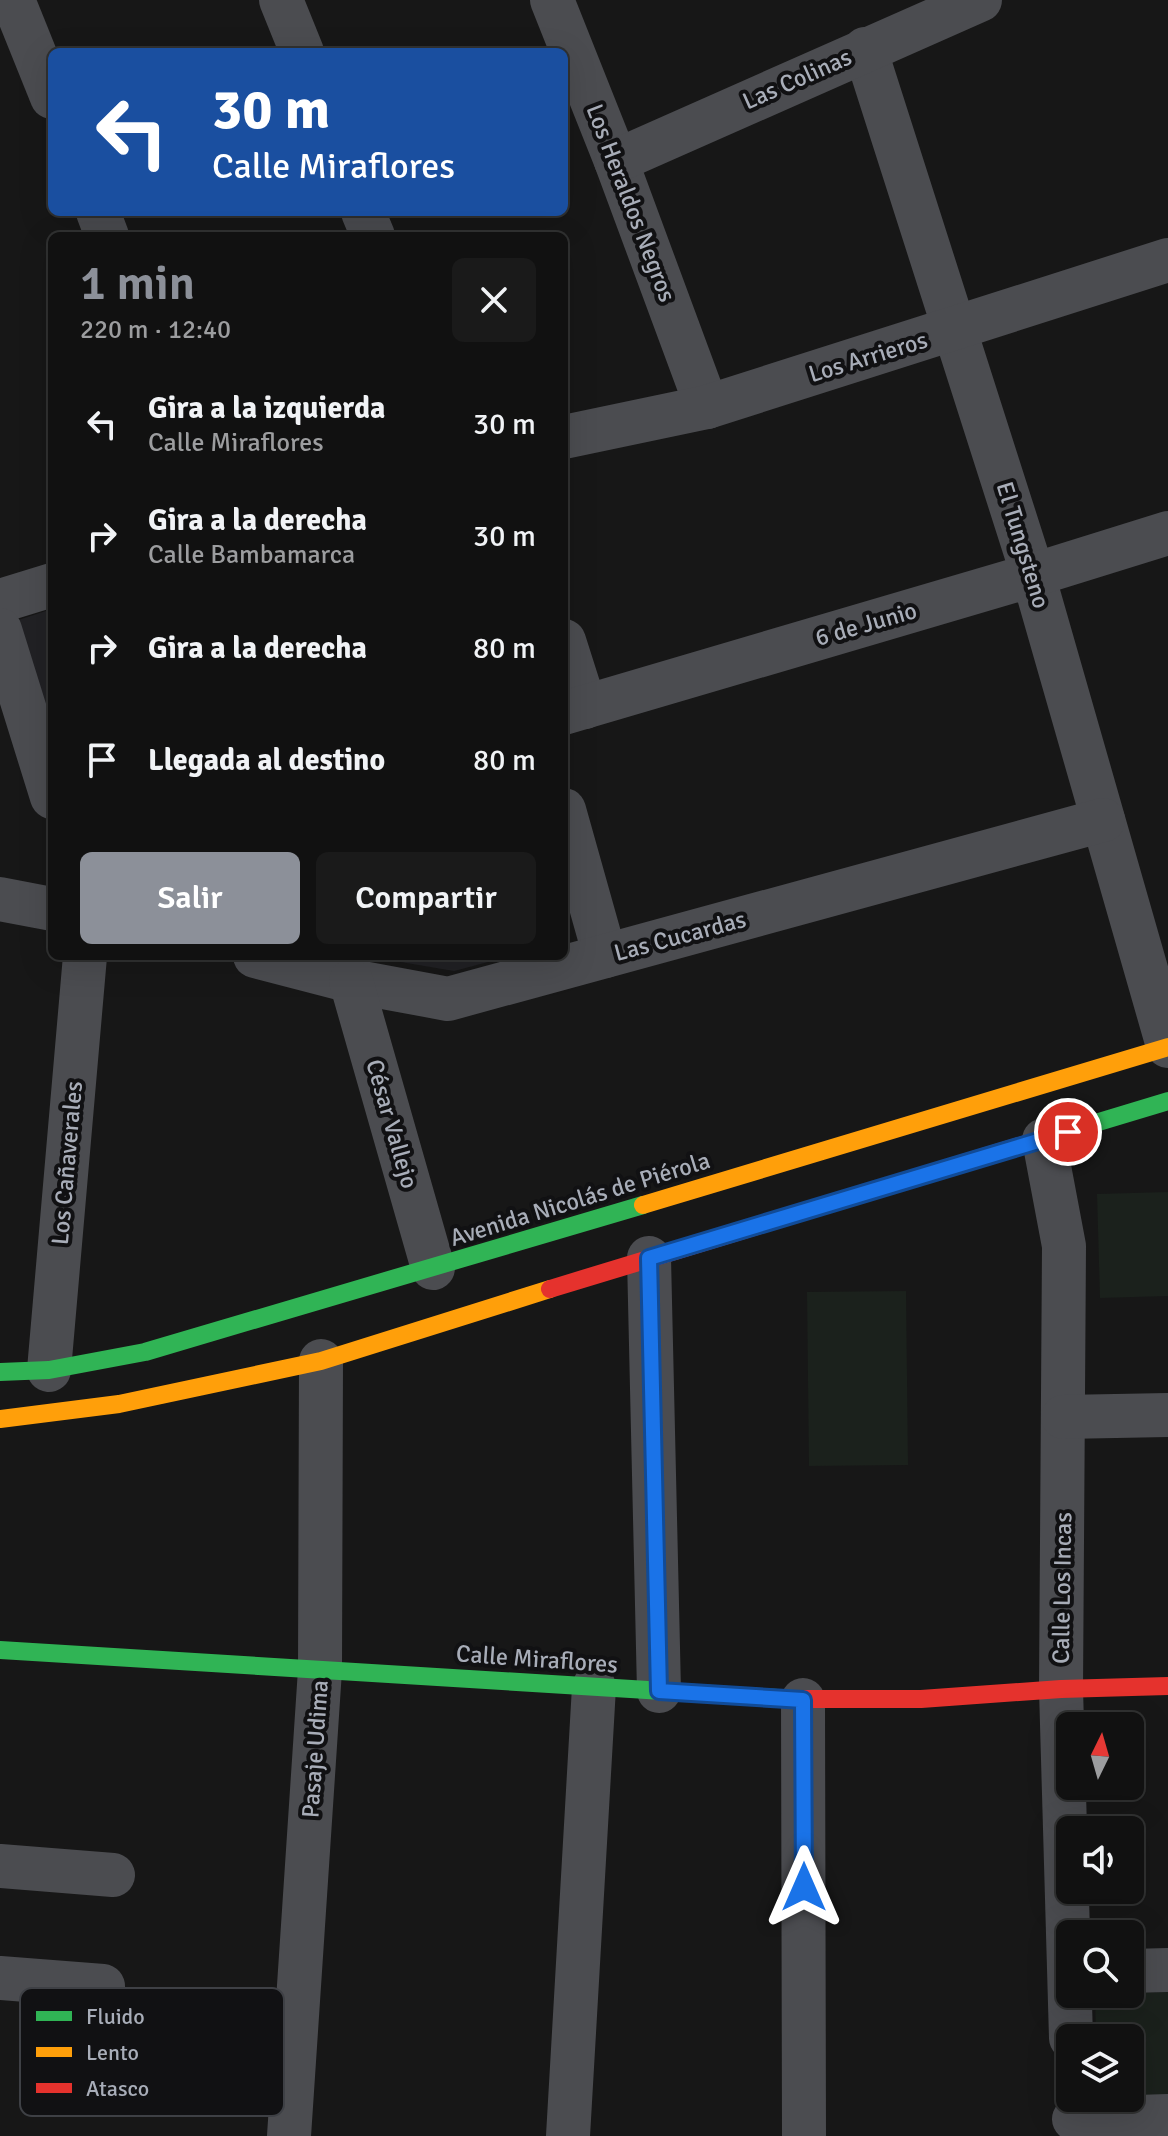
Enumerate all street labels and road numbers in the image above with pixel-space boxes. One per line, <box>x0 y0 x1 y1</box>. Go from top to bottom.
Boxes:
street label: Las Colinas <box>738 42 856 116</box>
street label: Los Heraldos Negros <box>579 100 683 306</box>
street label: Los Arrieros <box>805 325 931 389</box>
street label: El Tungsteno <box>990 478 1056 612</box>
street label: 6 de Junio <box>812 595 920 653</box>
street label: Las Cucardas <box>611 904 749 968</box>
street label: César Vallejo <box>359 1056 425 1192</box>
street label: Los Cañaverales <box>45 1080 89 1246</box>
street label: Avenida Nicolás de Piérola <box>446 1145 714 1253</box>
street label: Calle Los Incas <box>1046 1512 1078 1664</box>
street label: Calle Miraflores <box>455 1638 619 1680</box>
street label: Pasaje Udima <box>295 1679 335 1819</box>

